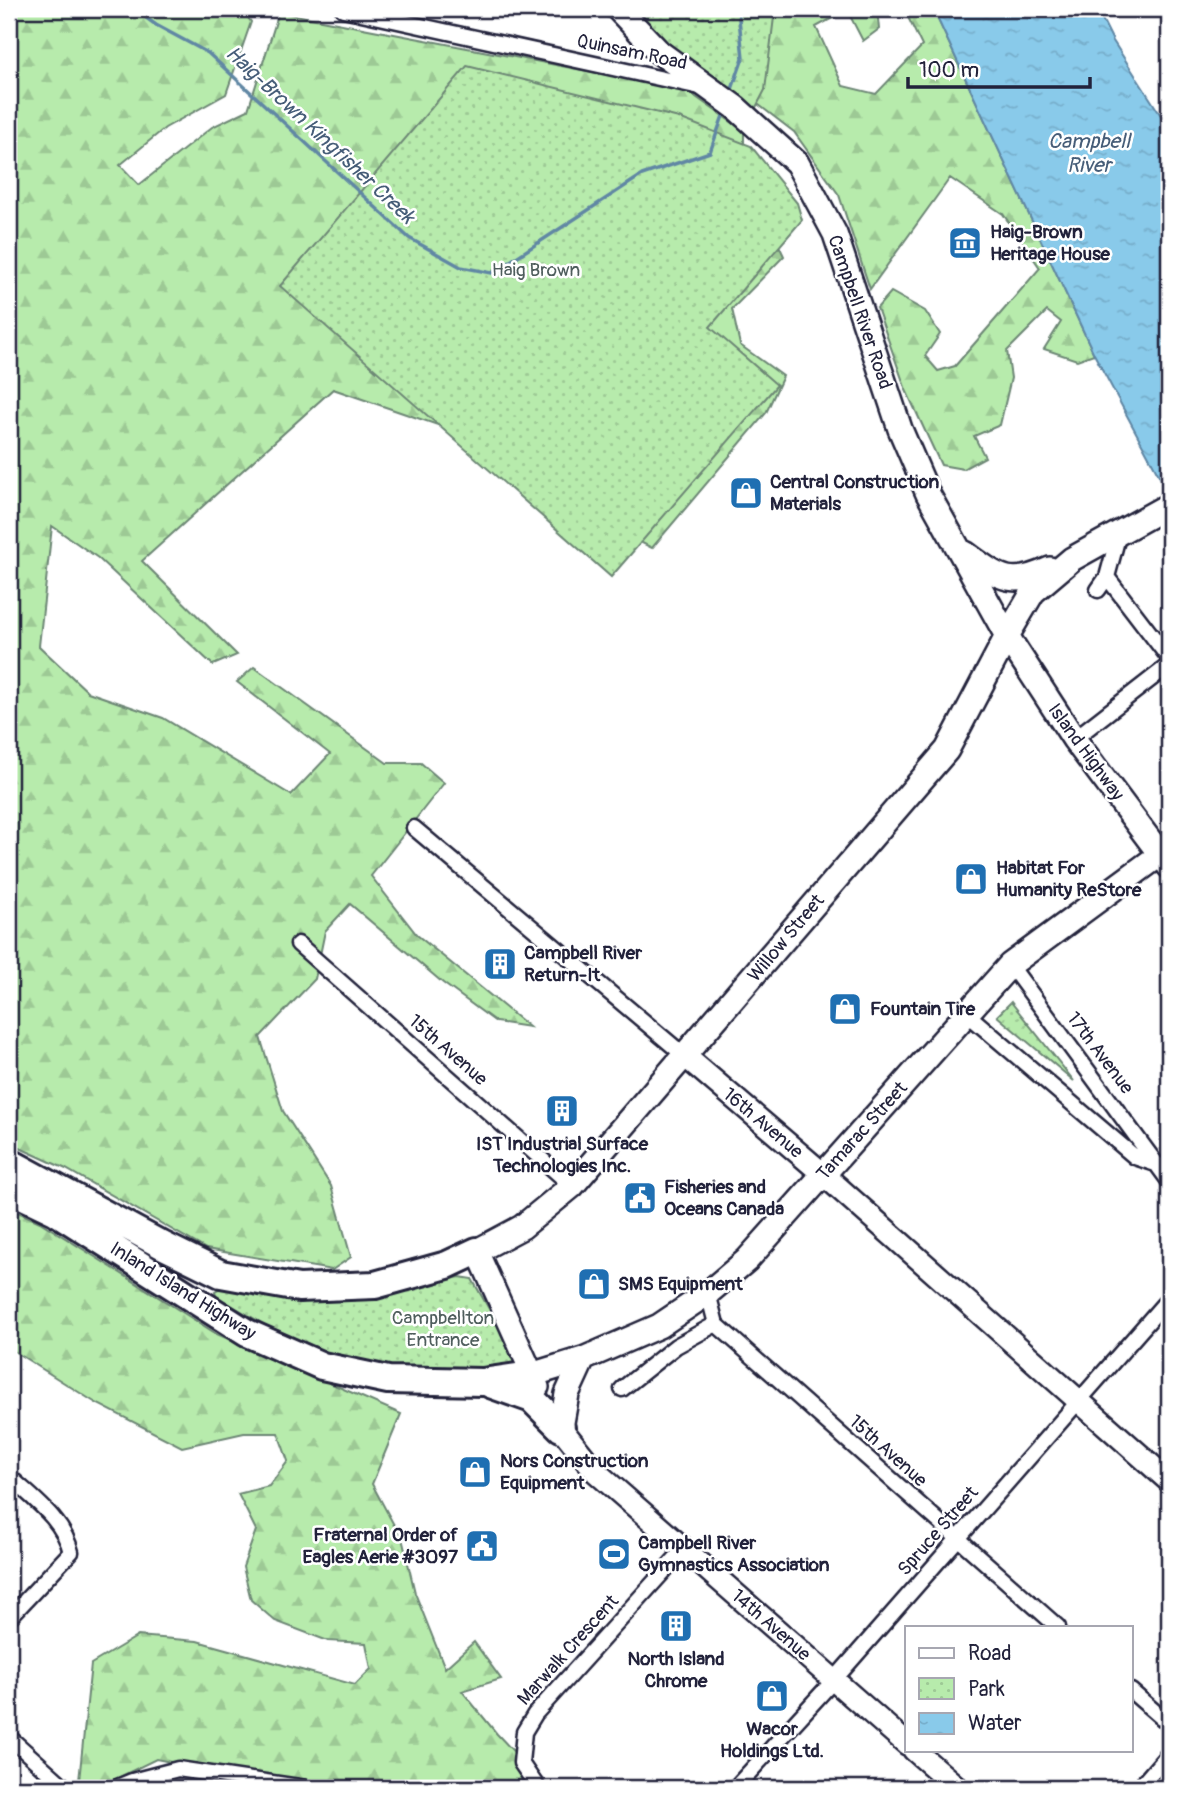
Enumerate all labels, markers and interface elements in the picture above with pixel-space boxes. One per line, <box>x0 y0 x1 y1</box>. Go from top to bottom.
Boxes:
street label: Quinsam Road <box>575 29 689 75</box>
water label: Haig-Brown Kingfisher Creek <box>220 40 422 231</box>
scale bar <box>908 46 1090 90</box>
text: 100 m <box>919 57 979 84</box>
water label: Campbell River <box>1048 128 1132 179</box>
place label: Haig-Brown Heritage House <box>990 220 1111 266</box>
museum icon: Haig-Brown Heritage House <box>946 224 984 262</box>
street label: Campbell River Road <box>822 232 898 392</box>
park label: Haig Brown <box>492 258 580 282</box>
place label: Central Construction Materials <box>770 470 939 516</box>
shop icon: Central Construction Materials <box>727 474 765 512</box>
street label: Island Highway <box>1043 699 1129 805</box>
place label: Habitat For Humanity ReStore <box>996 856 1142 902</box>
shop icon: Habitat For Humanity ReStore <box>952 860 990 898</box>
street label: Willow Street <box>742 889 830 987</box>
place label: Campbell River Return-It <box>524 941 642 987</box>
building icon: Campbell River Return-It <box>481 945 519 983</box>
shop icon: Fountain Tire <box>826 990 864 1028</box>
place label: Fountain Tire <box>870 997 976 1021</box>
street label: 17th Avenue <box>1061 1007 1139 1099</box>
street label: 15th Avenue <box>404 1009 493 1091</box>
street label: Tamarac Street <box>811 1076 913 1185</box>
street label: 16th Avenue <box>718 1082 809 1164</box>
building icon: IST Industrial Surface Technologies Inc. <box>543 1092 581 1130</box>
place label: IST Industrial Surface Technologies Inc. <box>476 1132 649 1178</box>
place label: Fisheries and Oceans Canada <box>664 1175 784 1221</box>
public building icon: Fisheries and Oceans Canada <box>621 1179 659 1217</box>
street label: Inland Island Highway <box>106 1236 260 1346</box>
shop icon: SMS Equipment <box>575 1265 613 1303</box>
place label: SMS Equipment <box>618 1272 744 1296</box>
park label: Campbellton Entrance <box>392 1306 494 1352</box>
street label: 15th Avenue <box>844 1410 932 1493</box>
place label: Nors Construction Equipment <box>500 1449 649 1495</box>
shop icon: Nors Construction Equipment <box>456 1453 494 1491</box>
street label: Spruce Street <box>893 1481 984 1581</box>
place label: Fraternal Order of Eagles Aerie #3097 <box>303 1523 459 1569</box>
public building icon: Fraternal Order of Eagles Aerie #3097 <box>463 1527 501 1565</box>
place label: Campbell River Gymnastics Association <box>638 1531 830 1577</box>
sports icon: Campbell River Gymnastics Association <box>595 1535 633 1573</box>
street label: 14th Avenue <box>726 1584 816 1666</box>
street label: Marwalk Crescent <box>512 1590 624 1710</box>
building icon: North Island Chrome <box>657 1607 695 1645</box>
legend <box>905 1626 1132 1752</box>
text: Road <box>968 1640 1012 1667</box>
place label: North Island Chrome <box>627 1647 725 1693</box>
text: Park <box>968 1676 1005 1703</box>
shop icon: Wacor Holdings Ltd. <box>753 1677 791 1715</box>
text: Water <box>968 1710 1022 1737</box>
place label: Wacor Holdings Ltd. <box>720 1717 824 1763</box>

